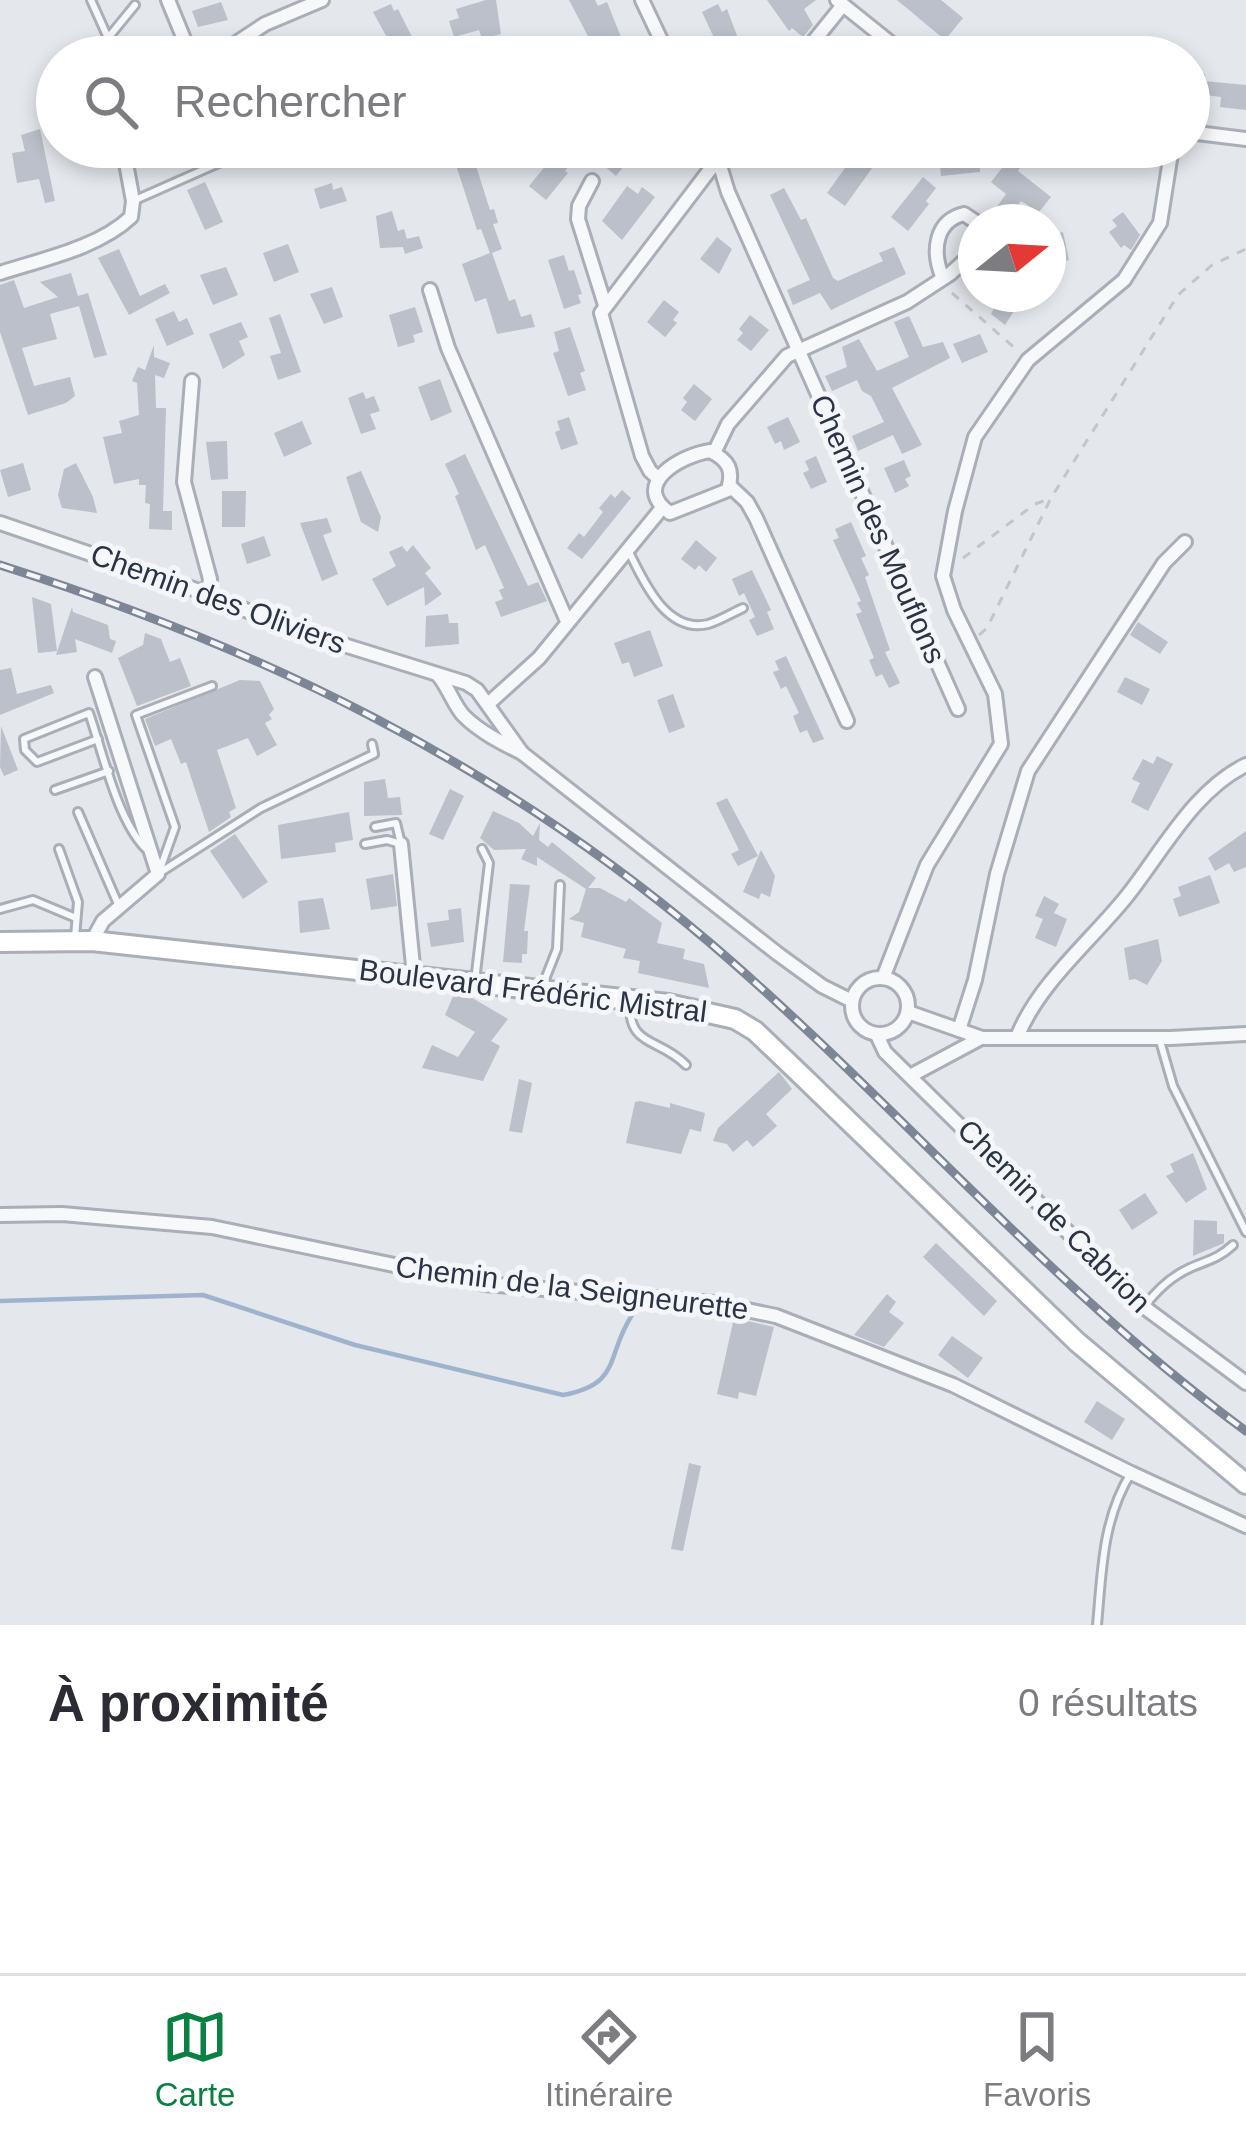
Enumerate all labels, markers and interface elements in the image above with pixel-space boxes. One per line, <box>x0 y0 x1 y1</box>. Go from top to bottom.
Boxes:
search box <box>36 36 1210 168</box>
icon: search <box>78 69 144 135</box>
text: Rechercher <box>174 76 407 127</box>
north arrow <box>958 204 1066 312</box>
street label: Chemin des Mouflons <box>804 390 953 668</box>
street label: Chemin des Oliviers <box>86 537 350 660</box>
street label: Boulevard Frédéric Mistral <box>357 953 709 1028</box>
street label: Chemin de Cabrion <box>951 1113 1157 1319</box>
street label: Chemin de la Seigneurette <box>394 1249 750 1326</box>
text: À proximité <box>48 1675 329 1732</box>
text: 0 résultats <box>1018 1681 1198 1724</box>
tab: Carte <box>155 2004 235 2114</box>
tab: Itinéraire <box>545 2004 673 2114</box>
tab: Favoris <box>983 2004 1091 2114</box>

